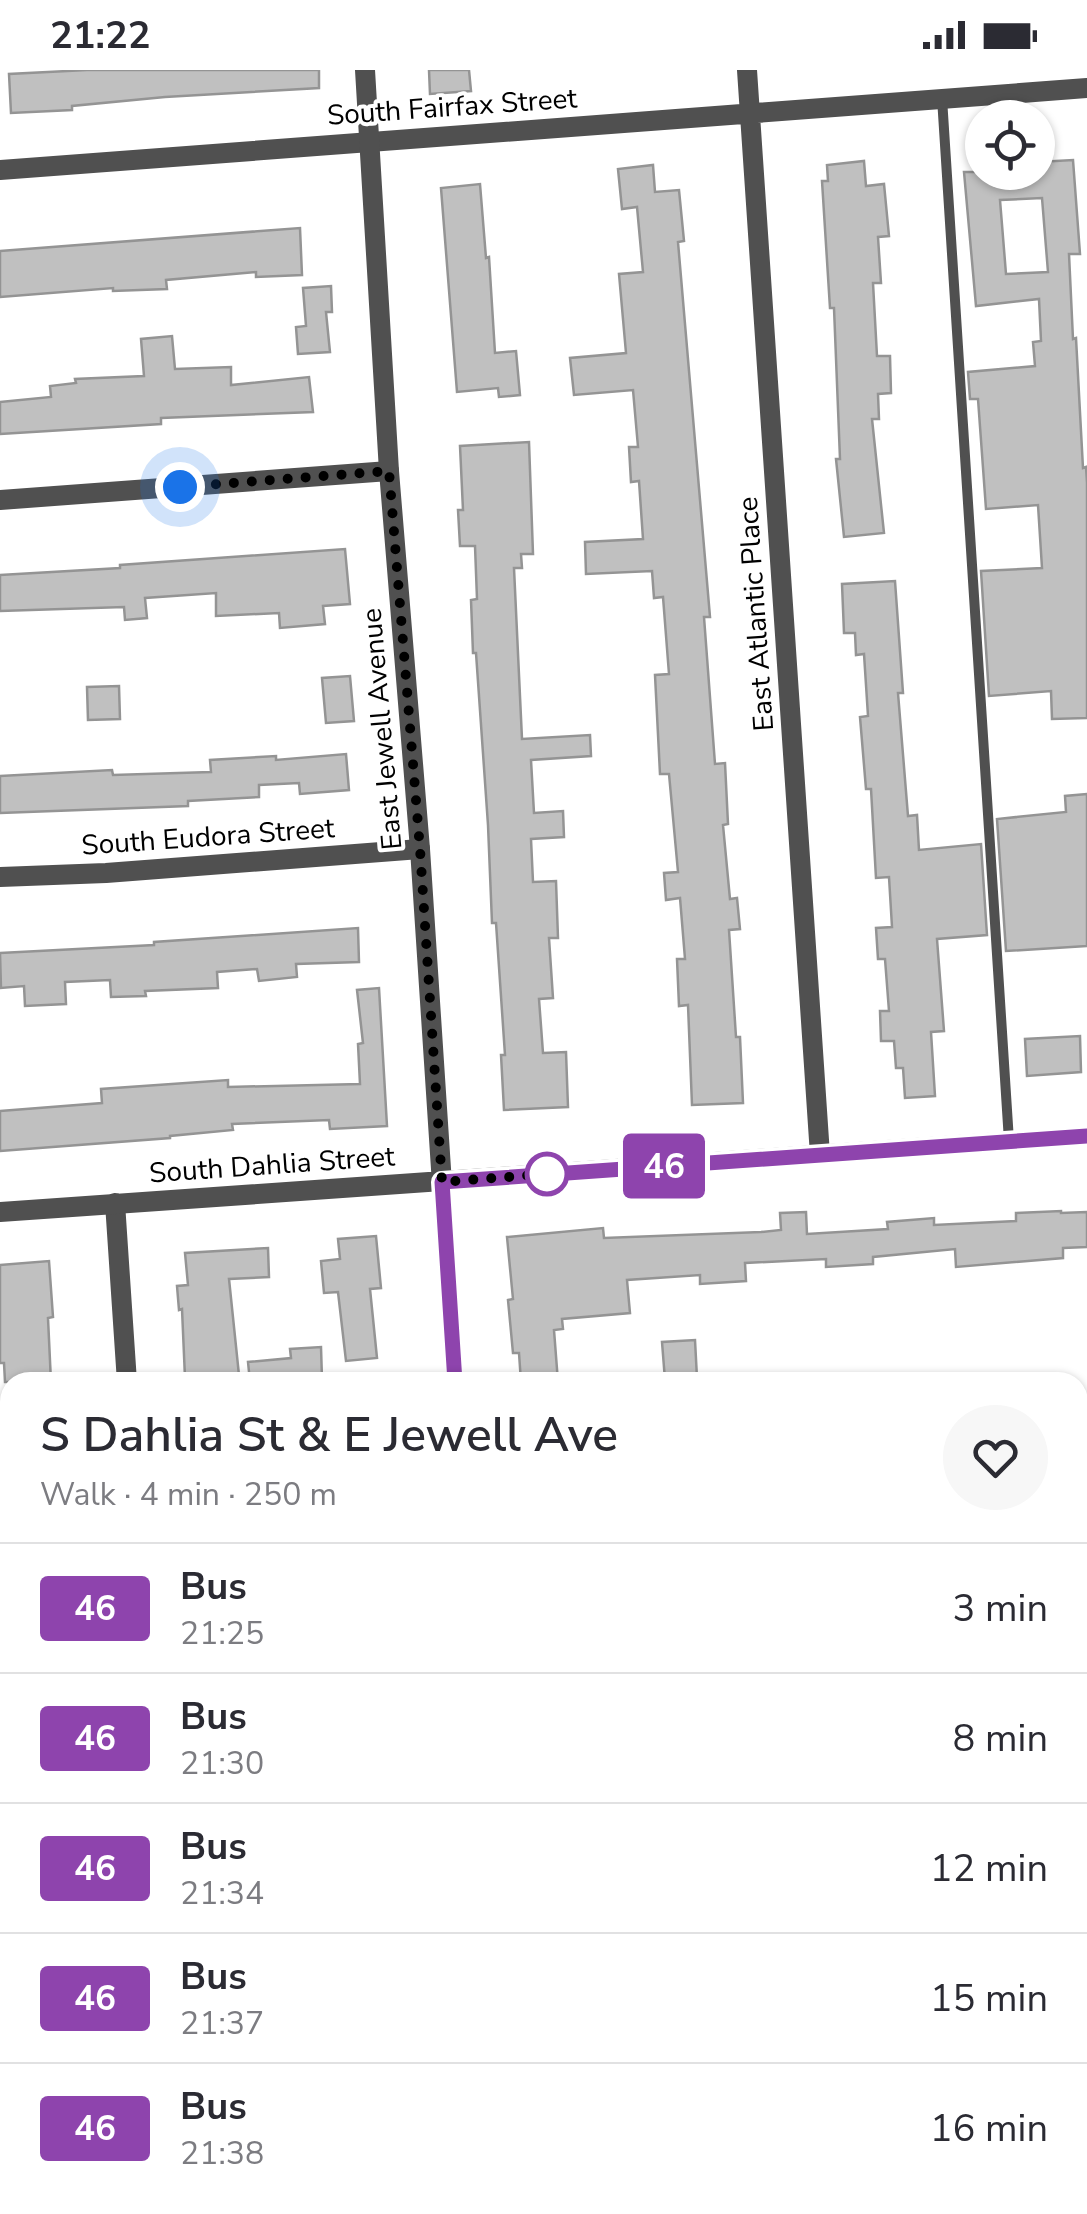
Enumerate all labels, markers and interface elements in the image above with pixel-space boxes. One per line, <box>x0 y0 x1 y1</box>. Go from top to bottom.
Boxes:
text: 21:22 <box>50 10 151 61</box>
street label: South Fairfax Street <box>326 79 579 135</box>
map controls <box>965 100 1055 190</box>
button: locate <box>965 100 1055 190</box>
your location <box>155 462 205 512</box>
street label: East Atlantic Place <box>729 495 783 733</box>
street label: East Jewell Avenue <box>353 607 411 851</box>
street label: South Eudora Street <box>80 809 336 865</box>
line badge: 46 <box>619 1134 709 1198</box>
street label: South Dahlia Street <box>148 1137 396 1193</box>
text: 46 <box>643 1143 685 1190</box>
unlabelled marker <box>526 1153 568 1195</box>
text: S Dahlia St & E Jewell Ave <box>40 1402 618 1468</box>
button: heart <box>943 1405 1048 1510</box>
text: Walk · 4 min · 250 m <box>40 1473 337 1516</box>
text: Bus <box>180 1561 247 1612</box>
text: 3 min <box>953 1583 1048 1634</box>
text: 46 <box>74 1585 116 1632</box>
text: 21:25 <box>180 1612 264 1655</box>
text: Bus <box>180 1691 247 1742</box>
text: 8 min <box>953 1713 1048 1764</box>
text: 46 <box>74 1715 116 1762</box>
text: 21:30 <box>180 1742 264 1785</box>
text: Bus <box>180 1821 247 1872</box>
text: 12 min <box>930 1843 1048 1894</box>
text: 46 <box>74 1845 116 1892</box>
text: 21:34 <box>180 1872 264 1915</box>
text: Bus <box>180 1951 247 2002</box>
text: 15 min <box>930 1973 1048 2024</box>
text: 46 <box>74 1975 116 2022</box>
text: 21:37 <box>180 2002 264 2045</box>
text: Bus <box>180 2081 247 2132</box>
text: 16 min <box>930 2103 1048 2154</box>
text: 46 <box>74 2105 116 2152</box>
text: 21:38 <box>180 2132 264 2175</box>

